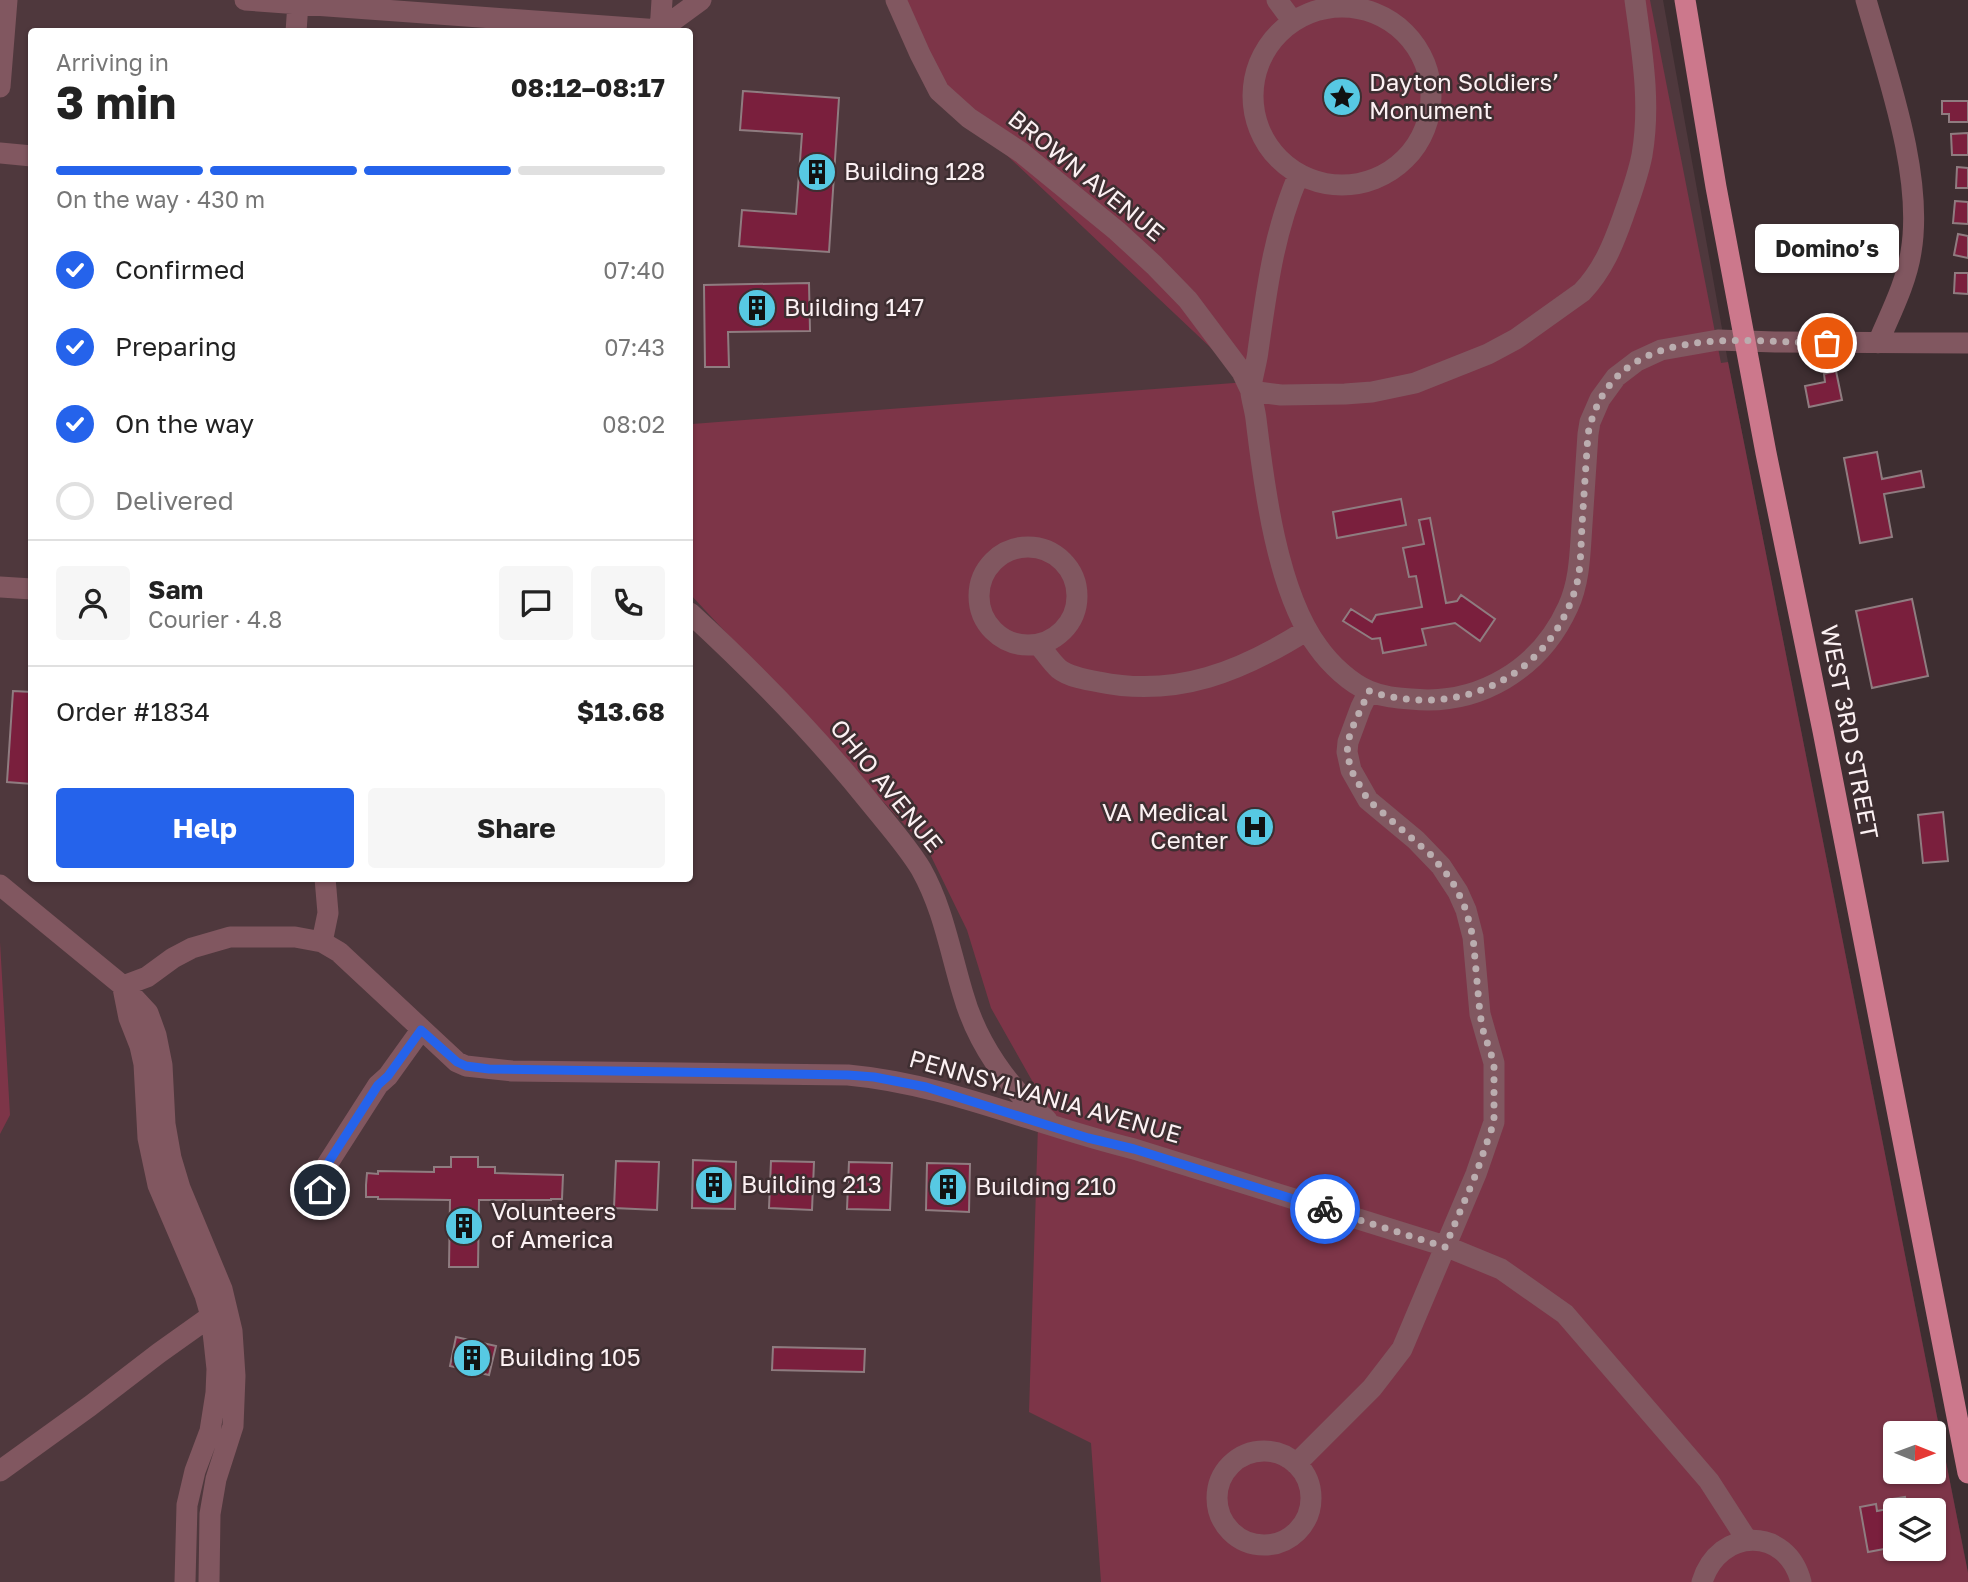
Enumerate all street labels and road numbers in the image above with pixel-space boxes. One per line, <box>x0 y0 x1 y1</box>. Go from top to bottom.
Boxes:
street label: BROWN AVENUE <box>1003 103 1171 247</box>
street label: WEST 3RD STREET <box>1815 622 1885 841</box>
street label: OHIO AVENUE <box>825 713 950 857</box>
street label: PENNSYLVANIA AVENUE <box>906 1043 1185 1148</box>

